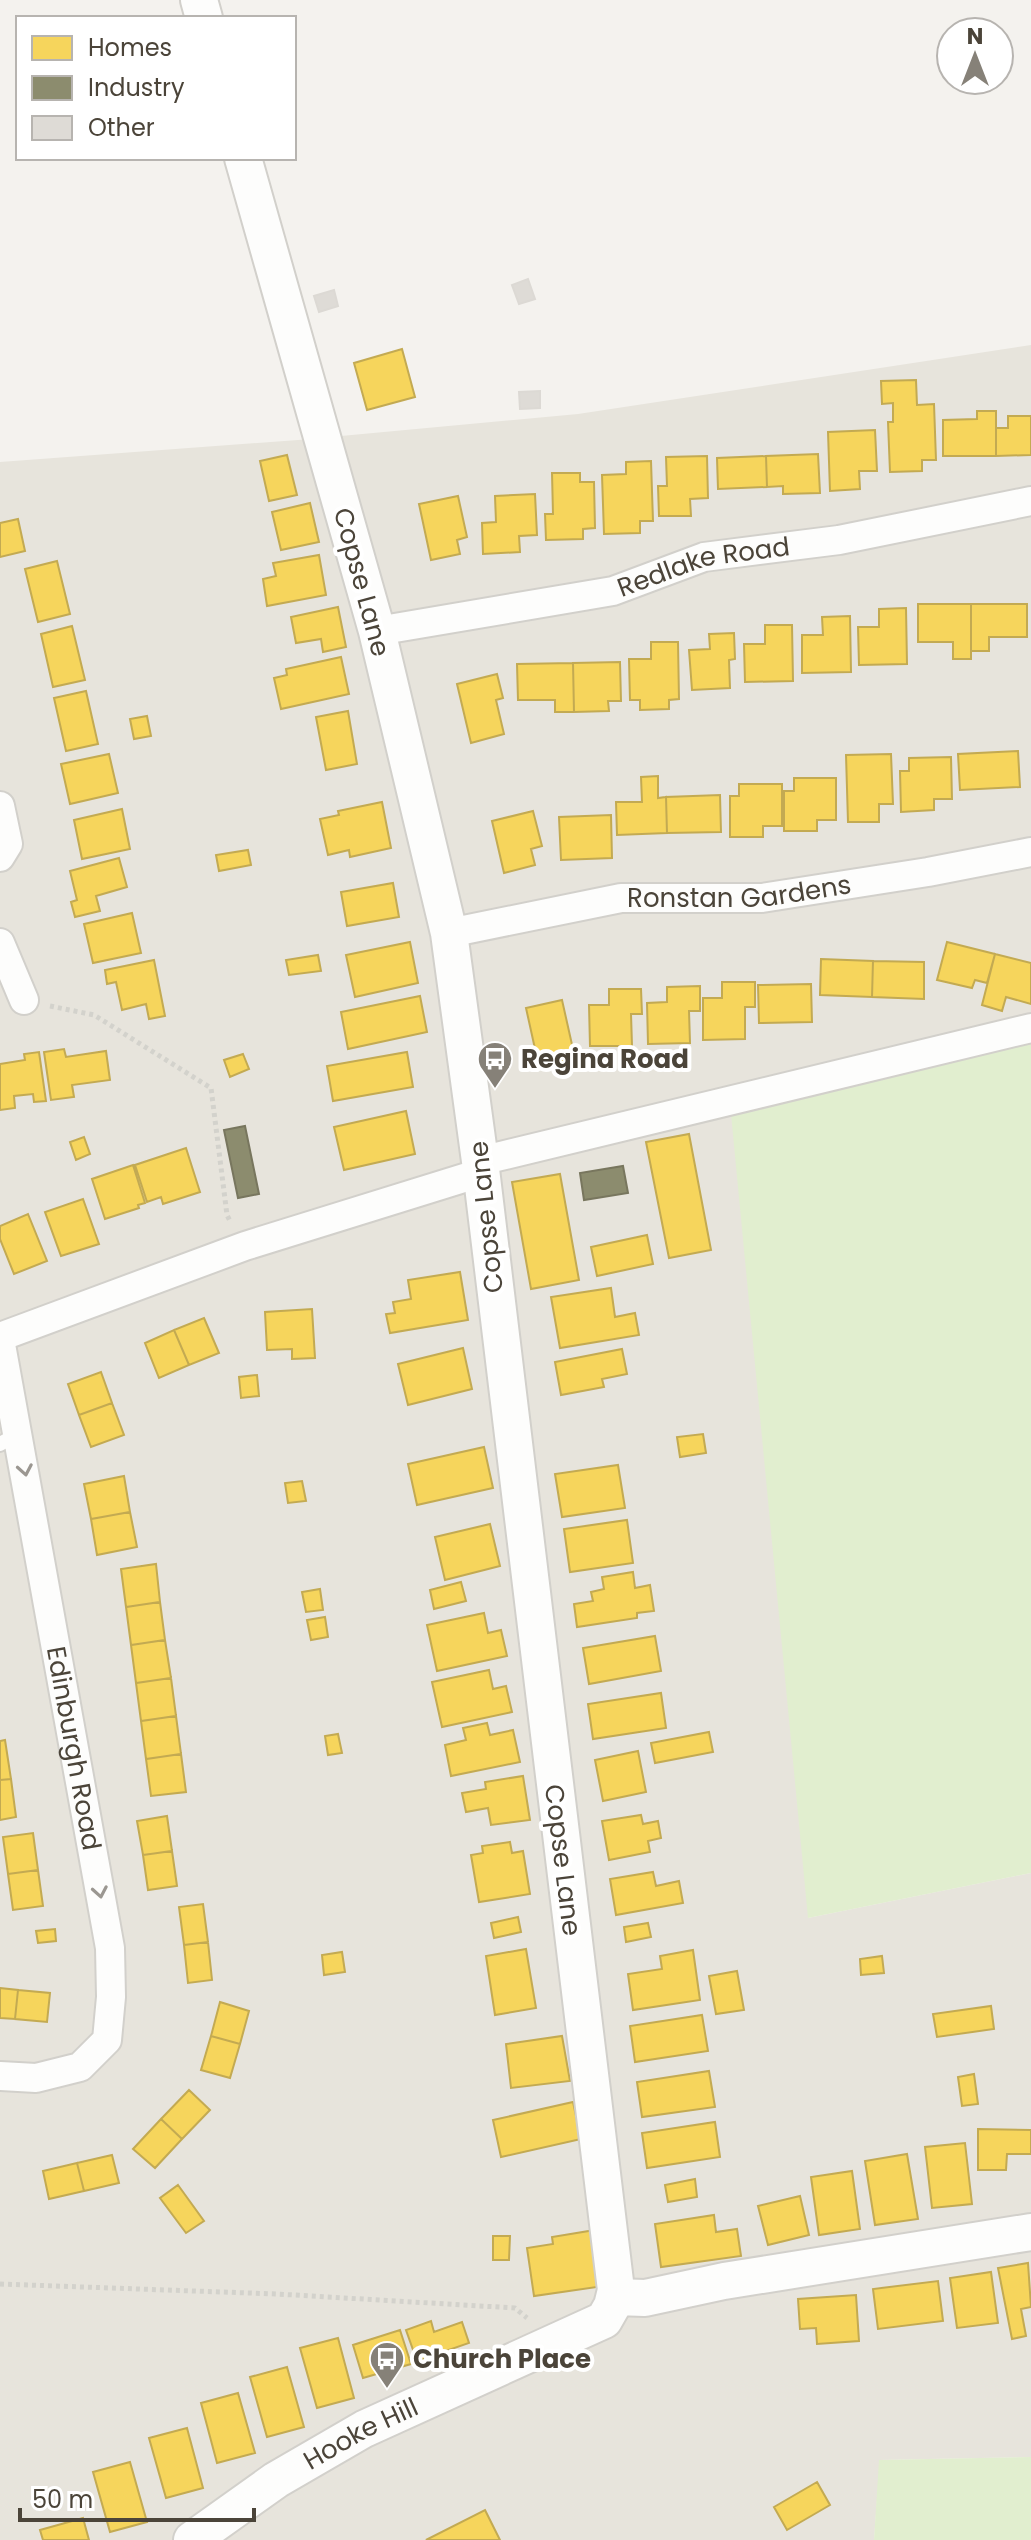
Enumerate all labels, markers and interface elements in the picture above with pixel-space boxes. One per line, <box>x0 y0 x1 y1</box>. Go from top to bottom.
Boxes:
legend <box>16 16 296 160</box>
north arrow <box>935 16 1015 96</box>
text: N <box>967 21 983 52</box>
text: Homes <box>88 31 172 64</box>
text: Industry <box>88 71 185 104</box>
text: Other <box>88 111 155 144</box>
street label: Copse Lane <box>325 504 399 660</box>
street label: Redlake Road <box>612 528 792 606</box>
street label: Ronstan Gardens <box>627 866 854 916</box>
bus stop icon: Regina Road <box>476 1040 514 1090</box>
place label: Regina Road <box>521 1041 689 1077</box>
street label: Copse Lane <box>460 1139 512 1295</box>
one-way arrow <box>15 1463 32 1477</box>
street label: Edinburgh Road <box>38 1643 110 1853</box>
street label: Copse Lane <box>536 1782 590 1938</box>
one-way arrow <box>90 1885 107 1898</box>
bus stop icon: Church Place <box>368 2340 406 2390</box>
place label: Church Place <box>413 2341 591 2377</box>
street label: Hooke Hill <box>297 2389 424 2478</box>
scale bar <box>20 2472 254 2522</box>
text: 50 m <box>32 2483 93 2516</box>

